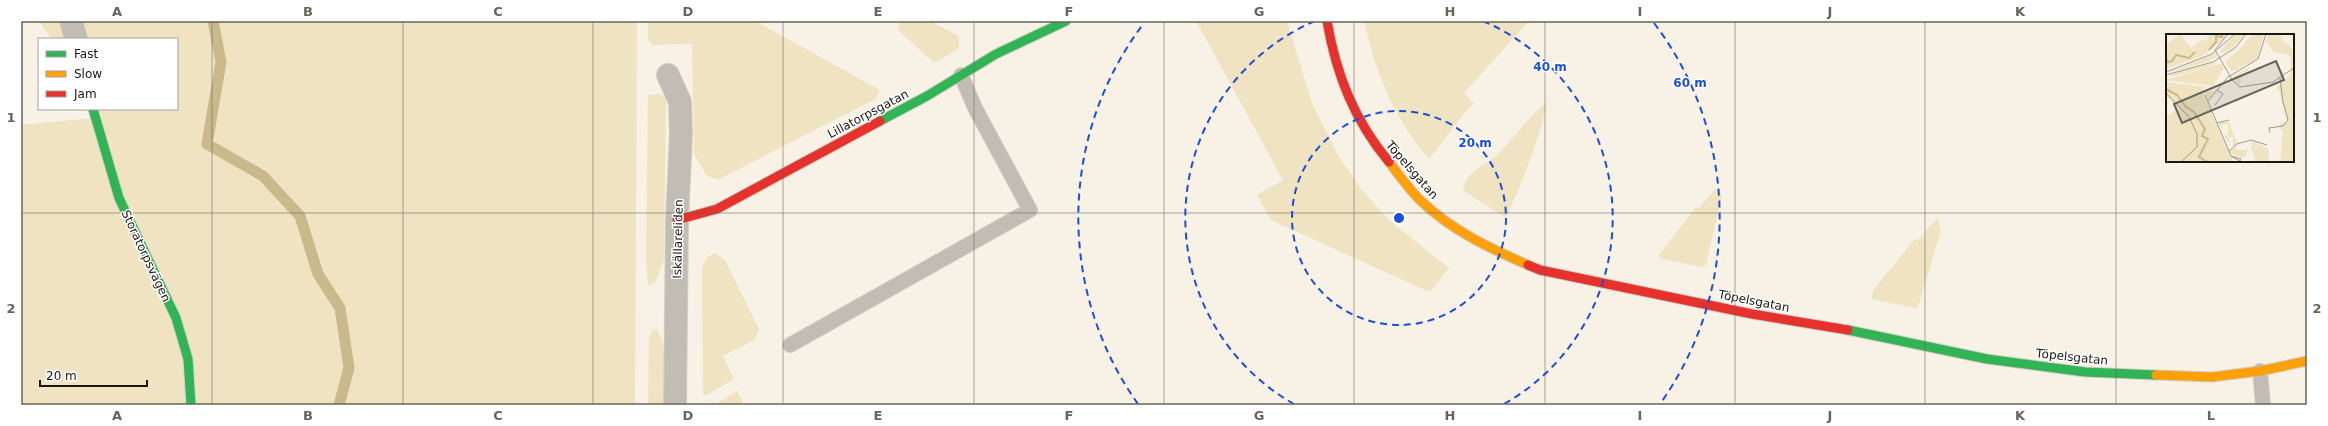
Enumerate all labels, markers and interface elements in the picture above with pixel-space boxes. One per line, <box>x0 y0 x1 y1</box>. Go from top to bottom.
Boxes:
text: A <box>112 4 122 19</box>
text: B <box>303 4 313 19</box>
text: C <box>493 4 503 19</box>
text: D <box>683 4 694 19</box>
text: E <box>874 4 882 19</box>
text: F <box>1065 4 1073 19</box>
text: G <box>1254 4 1264 19</box>
text: H <box>1445 4 1455 19</box>
text: I <box>1638 4 1642 19</box>
text: J <box>1827 4 1832 19</box>
text: K <box>2015 4 2026 19</box>
text: L <box>2207 4 2215 19</box>
inset map <box>2166 34 2294 162</box>
legend <box>38 38 178 110</box>
text: Fast <box>74 47 98 61</box>
text: 40 m <box>1533 60 1567 74</box>
text: Slow <box>74 67 102 81</box>
text: 60 m <box>1673 76 1707 90</box>
text: Jam <box>73 87 97 101</box>
street label: Lillatorpsgatan <box>825 87 911 141</box>
text: 1 <box>6 110 16 125</box>
text: 1 <box>2312 110 2322 125</box>
text: 20 m <box>1458 136 1492 150</box>
street label: Töpelsgatan <box>1382 137 1441 202</box>
street label: Iskällareliden <box>670 199 686 279</box>
street label: Storatorpsvägen <box>119 208 173 304</box>
centre of rings <box>1392 211 1406 225</box>
street label: Töpelsgatan <box>1716 287 1791 315</box>
text: 2 <box>6 301 16 316</box>
text: 2 <box>2312 301 2322 316</box>
street label: Töpelsgatan <box>2034 346 2109 368</box>
scale bar <box>40 362 147 388</box>
text: 20 m <box>46 369 77 383</box>
text: A <box>112 408 122 423</box>
text: B <box>303 408 313 423</box>
text: C <box>493 408 503 423</box>
text: D <box>683 408 694 423</box>
text: E <box>874 408 882 423</box>
text: F <box>1065 408 1073 423</box>
text: G <box>1254 408 1264 423</box>
text: H <box>1445 408 1455 423</box>
text: I <box>1638 408 1642 423</box>
text: J <box>1827 408 1832 423</box>
text: K <box>2015 408 2026 423</box>
text: L <box>2207 408 2215 423</box>

